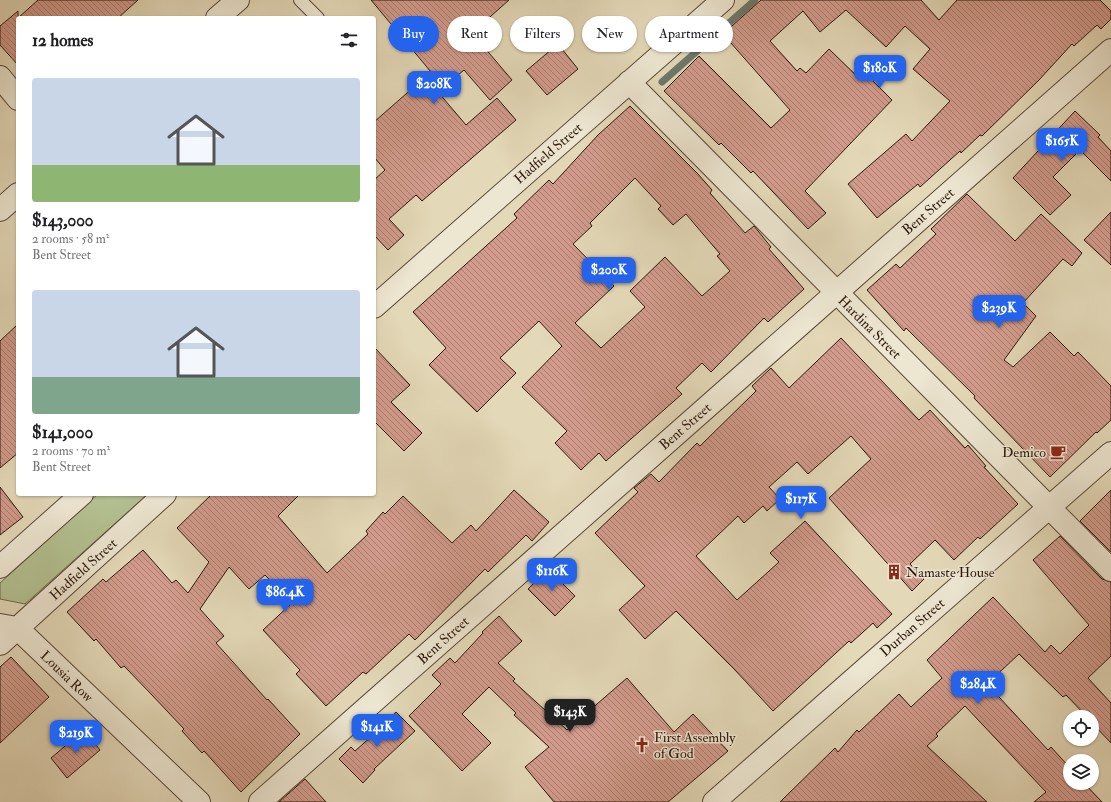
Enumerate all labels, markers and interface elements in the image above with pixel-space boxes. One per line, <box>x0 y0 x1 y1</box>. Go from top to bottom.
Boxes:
chip: Buy <box>388 16 439 52</box>
chip: Rent <box>447 16 502 52</box>
chip: Filters <box>510 16 574 52</box>
chip: New <box>582 16 637 52</box>
chip: Apartment <box>645 16 733 52</box>
icon: filters <box>338 29 360 51</box>
text: 12 homes <box>32 30 93 51</box>
pin: $180K <box>852 55 908 89</box>
text: $180K <box>863 60 897 76</box>
pin: $208K <box>406 71 462 105</box>
text: $208K <box>416 76 452 92</box>
icon: home <box>160 104 232 176</box>
street label: Hadfield Street <box>511 119 586 188</box>
pin: $165K <box>1034 128 1090 162</box>
text: $165K <box>1045 133 1079 149</box>
street label: Bent Street <box>899 184 958 239</box>
text: $143,000 <box>32 210 94 231</box>
text: 2 rooms · 58 m² <box>32 231 110 247</box>
text: Bent Street <box>32 247 91 263</box>
pin: $200K <box>581 257 637 291</box>
text: $200K <box>591 262 627 278</box>
street label: Hardina Street <box>834 292 905 363</box>
pin: $239K <box>971 295 1027 329</box>
text: $239K <box>982 300 1016 316</box>
icon: home <box>160 316 232 388</box>
street label: Bent Street <box>656 399 715 454</box>
text: $141,000 <box>32 422 93 443</box>
text: 2 rooms · 70 m² <box>32 443 110 459</box>
cafe icon: Demico <box>1049 443 1067 461</box>
place label: Demico <box>1002 444 1046 461</box>
text: Bent Street <box>32 459 91 475</box>
pin: $117K <box>773 486 829 520</box>
text: $117K <box>785 491 817 507</box>
street label: Hadfield Street <box>46 534 121 604</box>
pin: $116K <box>524 558 580 592</box>
text: $116K <box>536 563 568 579</box>
building icon: Namaste House <box>885 563 903 581</box>
place label: Namaste House <box>906 564 995 581</box>
pin: $86.4K <box>252 579 318 613</box>
text: $86.4K <box>266 584 304 600</box>
street label: Durban Street <box>876 594 949 660</box>
street label: Bent Street <box>414 613 473 668</box>
street label: Lousia Row <box>37 647 97 706</box>
pin: $284K <box>950 671 1006 705</box>
text: $284K <box>960 676 996 692</box>
pin: $143K <box>542 699 598 733</box>
text: $143K <box>553 704 587 720</box>
map controls <box>1063 710 1099 790</box>
button: locate <box>1063 710 1099 746</box>
pin: $141K <box>349 714 405 748</box>
text: $141K <box>361 719 393 735</box>
pin: $219K <box>48 720 104 754</box>
text: $219K <box>59 725 93 741</box>
place label: First Assembly of God <box>654 729 736 762</box>
church icon: First Assembly of God <box>633 736 651 754</box>
button: layers <box>1063 754 1099 790</box>

